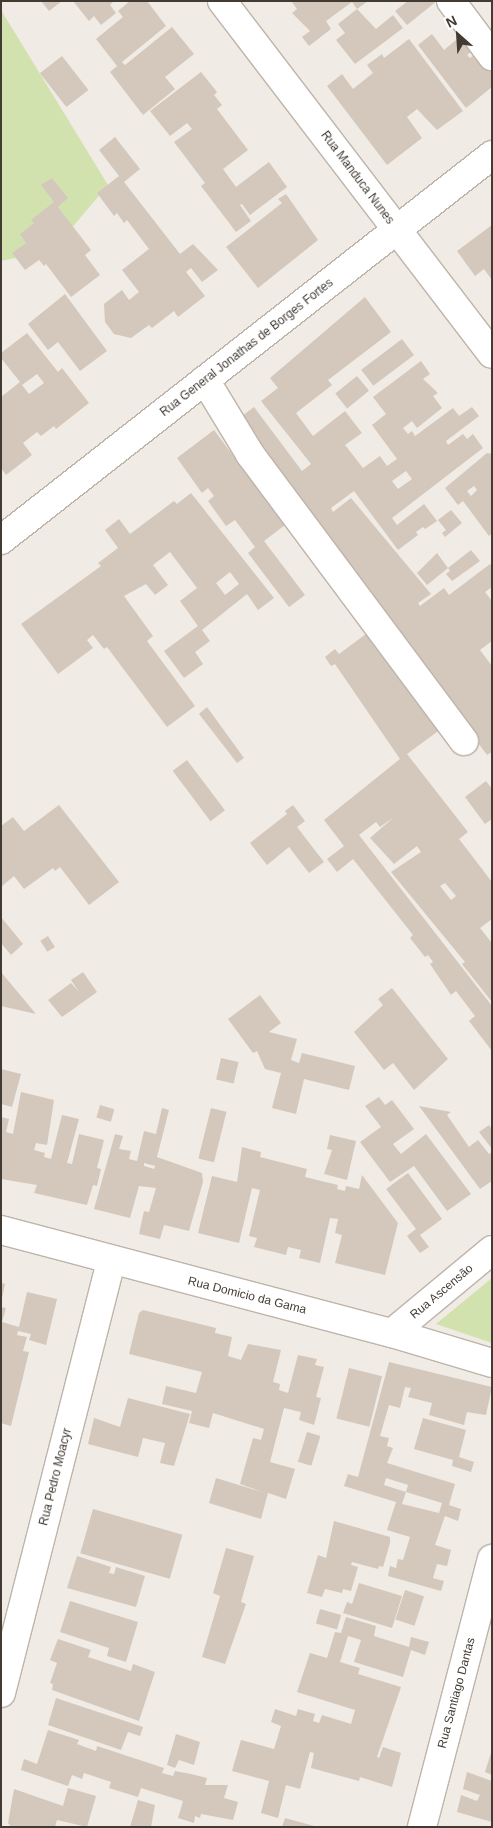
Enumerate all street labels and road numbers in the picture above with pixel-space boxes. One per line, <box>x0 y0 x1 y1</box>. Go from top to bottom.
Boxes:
street label: Rua Manduca Nunes <box>317 129 397 227</box>
street label: Rua General Jonathas de Borges Fortes <box>158 276 336 420</box>
street label: Rua Ascensão <box>407 1261 477 1323</box>
street label: Rua Domicio da Gama <box>186 1274 308 1318</box>
street label: Rua Pedro Moacyr <box>37 1427 75 1527</box>
street label: Rua Santiago Dantas <box>435 1636 479 1750</box>

